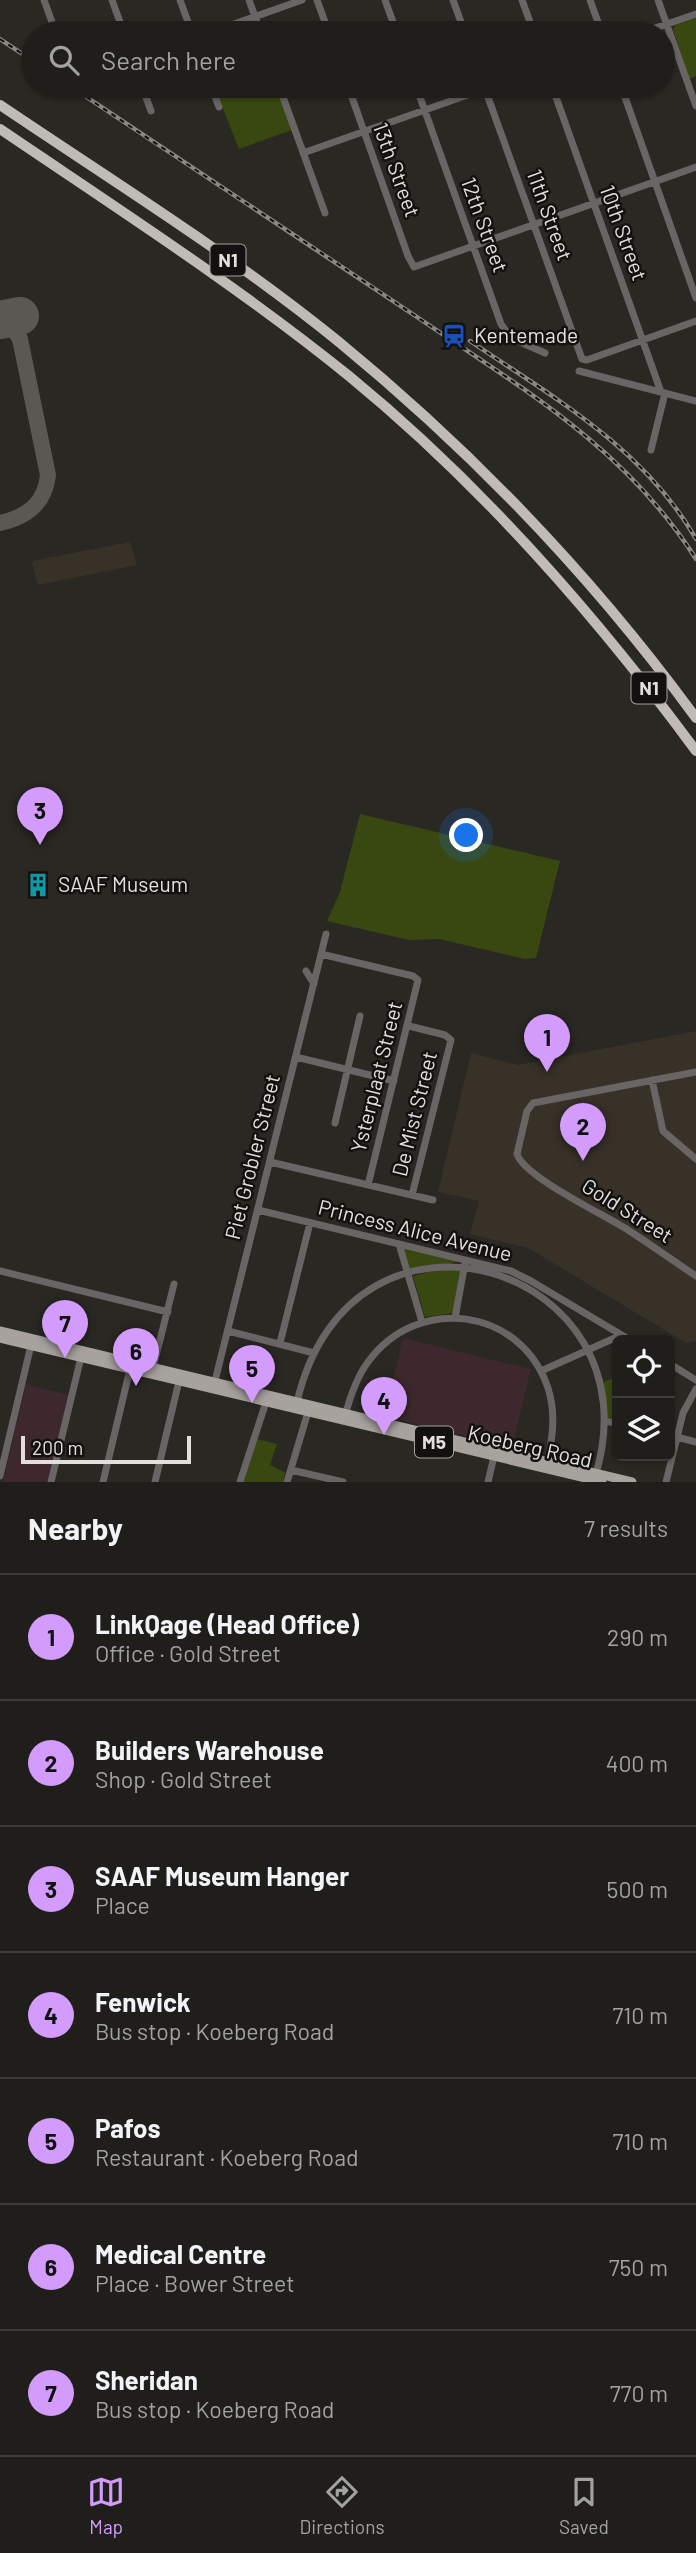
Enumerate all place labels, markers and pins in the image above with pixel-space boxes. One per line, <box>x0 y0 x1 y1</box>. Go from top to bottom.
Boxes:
station icon: Kentemade <box>440 322 468 350</box>
place label: Kentemade <box>474 322 578 347</box>
pin: 3 <box>17 787 63 845</box>
building icon: SAAF Museum <box>24 871 52 899</box>
place label: SAAF Museum <box>58 871 188 896</box>
pin: 1 <box>524 1014 570 1072</box>
pin: 2 <box>560 1103 606 1161</box>
pin: 7 <box>42 1300 88 1358</box>
pin: 6 <box>113 1328 159 1386</box>
pin: 5 <box>229 1345 275 1403</box>
pin: 4 <box>361 1377 407 1435</box>

